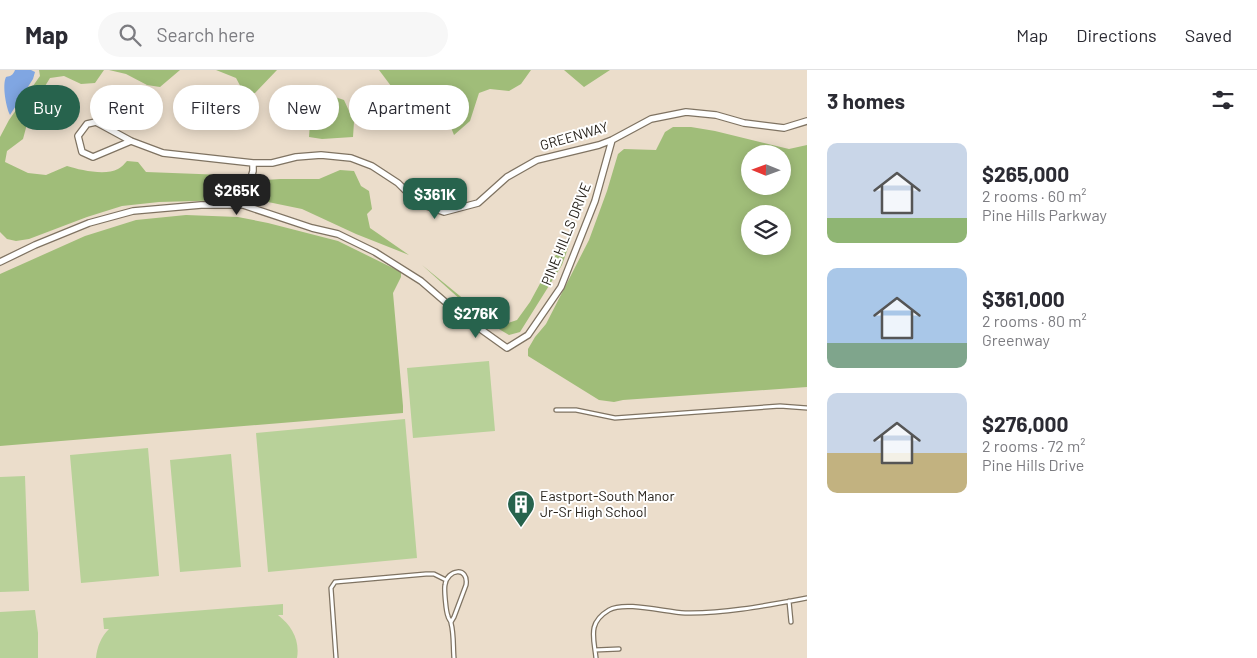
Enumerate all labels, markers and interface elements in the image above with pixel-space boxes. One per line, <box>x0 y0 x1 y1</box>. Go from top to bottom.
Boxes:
search box <box>98 12 448 57</box>
text: Map <box>25 20 68 49</box>
icon: search <box>116 21 144 49</box>
text: Search here <box>156 23 255 46</box>
text: Map <box>1016 24 1048 46</box>
text: Directions <box>1076 24 1157 46</box>
text: Saved <box>1185 24 1232 46</box>
chip: Buy <box>15 85 80 130</box>
chip: Rent <box>90 85 163 130</box>
chip: Filters <box>173 85 259 130</box>
chip: New <box>269 85 339 130</box>
chip: Apartment <box>349 85 469 130</box>
icon: filters <box>1209 86 1237 114</box>
text: 3 homes <box>827 88 905 113</box>
street label: GREENWAY <box>538 118 610 153</box>
north arrow <box>741 145 791 195</box>
map controls <box>741 145 791 255</box>
text: $265,000 <box>982 161 1069 186</box>
icon: home <box>867 163 927 223</box>
pin: $265K <box>202 174 272 216</box>
pin: $361K <box>400 178 470 220</box>
text: $265K <box>214 180 260 199</box>
street label: PINE HILLS DRIVE <box>537 180 594 288</box>
text: $361K <box>414 184 456 203</box>
text: 2 rooms · 60 m² <box>982 186 1087 205</box>
button: layers <box>741 205 791 255</box>
text: Pine Hills Parkway <box>982 205 1107 224</box>
text: $361,000 <box>982 286 1065 311</box>
icon: home <box>867 288 927 348</box>
pin: $276K <box>441 296 511 339</box>
text: $276K <box>454 303 498 322</box>
text: 2 rooms · 80 m² <box>982 311 1087 330</box>
text: Greenway <box>982 330 1050 349</box>
text: $276,000 <box>982 411 1068 436</box>
icon: home <box>867 413 927 473</box>
text: 2 rooms · 72 m² <box>982 436 1085 455</box>
text: Pine Hills Drive <box>982 455 1084 474</box>
place label: Eastport-South Manor Jr-Sr High School <box>540 487 674 520</box>
building icon: Eastport-South Manor Jr-Sr High School <box>506 489 536 528</box>

